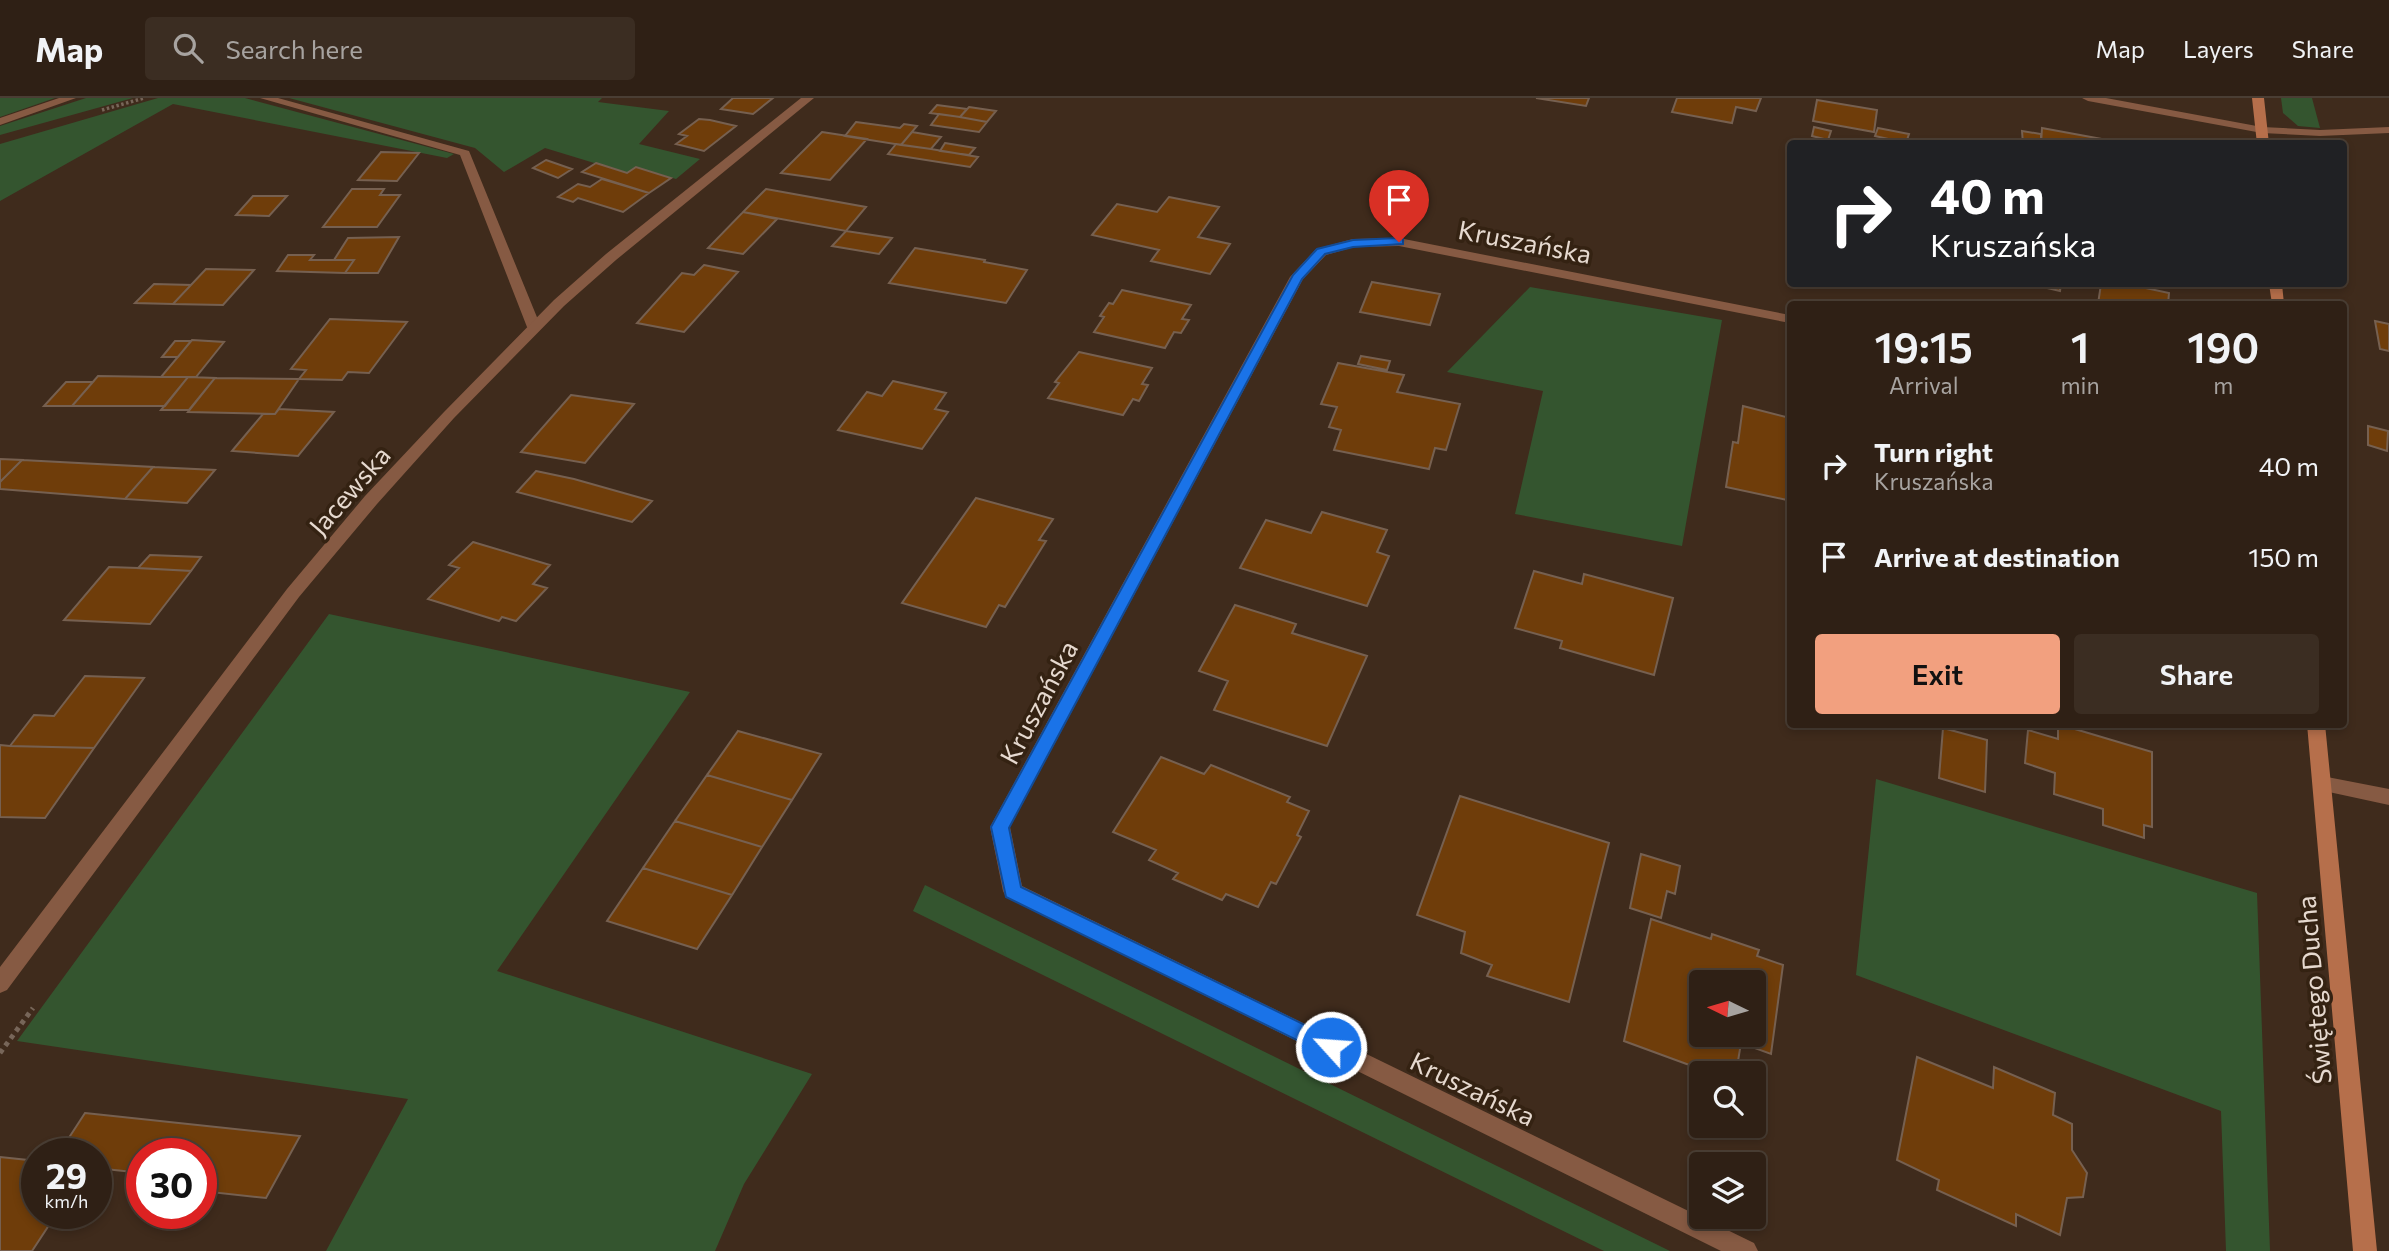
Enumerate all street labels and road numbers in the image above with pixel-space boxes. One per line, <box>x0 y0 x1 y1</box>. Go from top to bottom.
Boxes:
street label: Kruszańska <box>1456 213 1594 269</box>
street label: Jacewska <box>302 439 396 541</box>
street label: Kruszańska <box>993 635 1083 769</box>
street label: Świętego Ducha <box>2289 894 2337 1086</box>
street label: Kruszańska <box>1405 1044 1541 1132</box>

